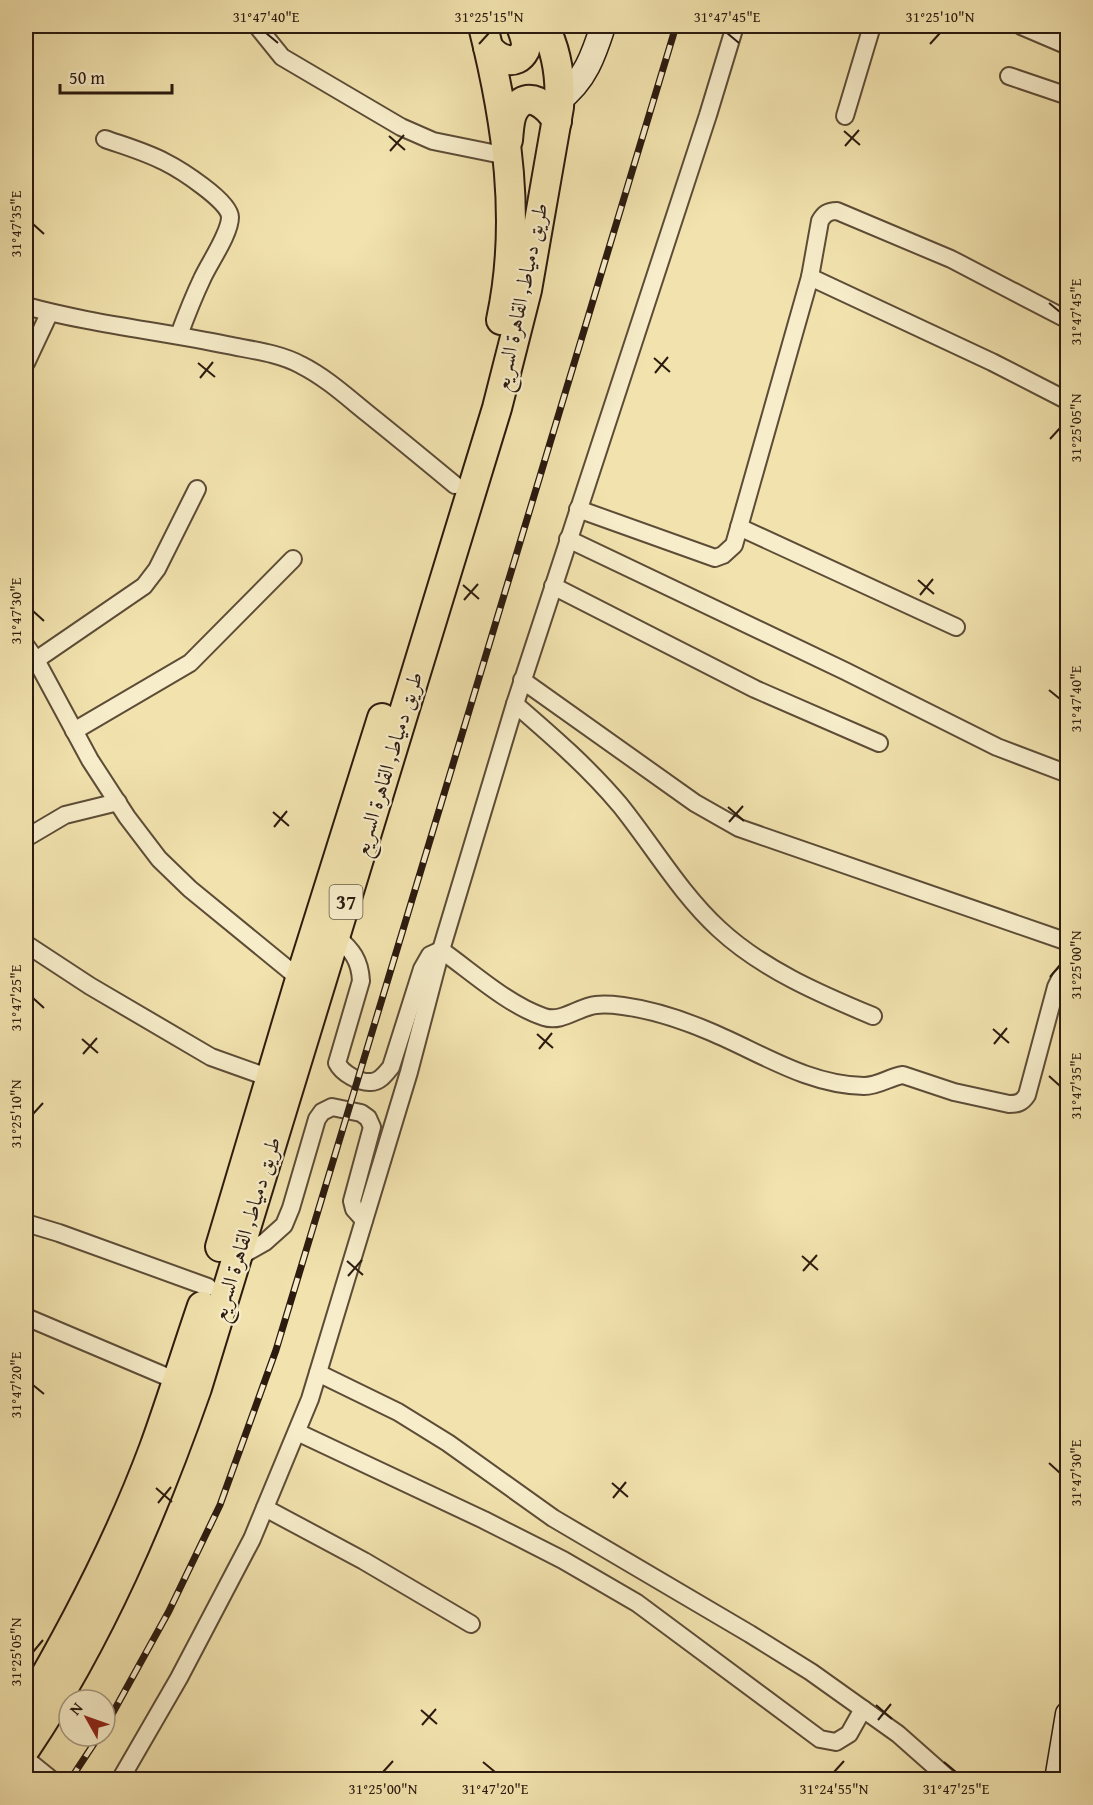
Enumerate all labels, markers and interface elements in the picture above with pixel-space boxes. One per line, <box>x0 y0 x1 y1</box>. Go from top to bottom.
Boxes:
text: 31°47'40"E <box>233 6 300 27</box>
text: 31°25'15"N <box>455 6 524 27</box>
text: 31°47'45"E <box>694 6 761 27</box>
text: 31°25'10"N <box>906 6 975 27</box>
scale bar <box>60 57 172 95</box>
text: 50 m <box>69 64 105 91</box>
text: 31°47'35"E <box>5 190 26 257</box>
street label: طريق دمياط, القاهرة السريع <box>485 200 560 395</box>
text: 31°47'45"E <box>1065 278 1086 345</box>
text: 31°25'05"N <box>1065 393 1086 462</box>
text: 31°47'30"E <box>5 577 26 644</box>
text: 31°47'40"E <box>1065 665 1086 732</box>
street label: طريق دمياط, القاهرة السريع <box>345 668 434 861</box>
road number: 37 <box>330 885 362 919</box>
text: 31°25'00"N <box>1065 930 1086 999</box>
text: 31°47'25"E <box>5 964 26 1031</box>
text: 31°47'35"E <box>1065 1052 1086 1119</box>
text: 31°25'10"N <box>5 1079 26 1148</box>
street label: طريق دمياط, القاهرة السريع <box>203 1133 292 1326</box>
text: 31°47'20"E <box>5 1351 26 1418</box>
text: 31°47'30"E <box>1065 1439 1086 1506</box>
text: 31°25'05"N <box>5 1617 26 1686</box>
north arrow <box>57 1688 117 1748</box>
text: N <box>63 1696 88 1720</box>
text: 31°25'00"N <box>349 1778 418 1799</box>
text: 31°47'20"E <box>462 1778 529 1799</box>
text: 31°24'55"N <box>800 1778 869 1799</box>
text: 31°47'25"E <box>923 1778 990 1799</box>

